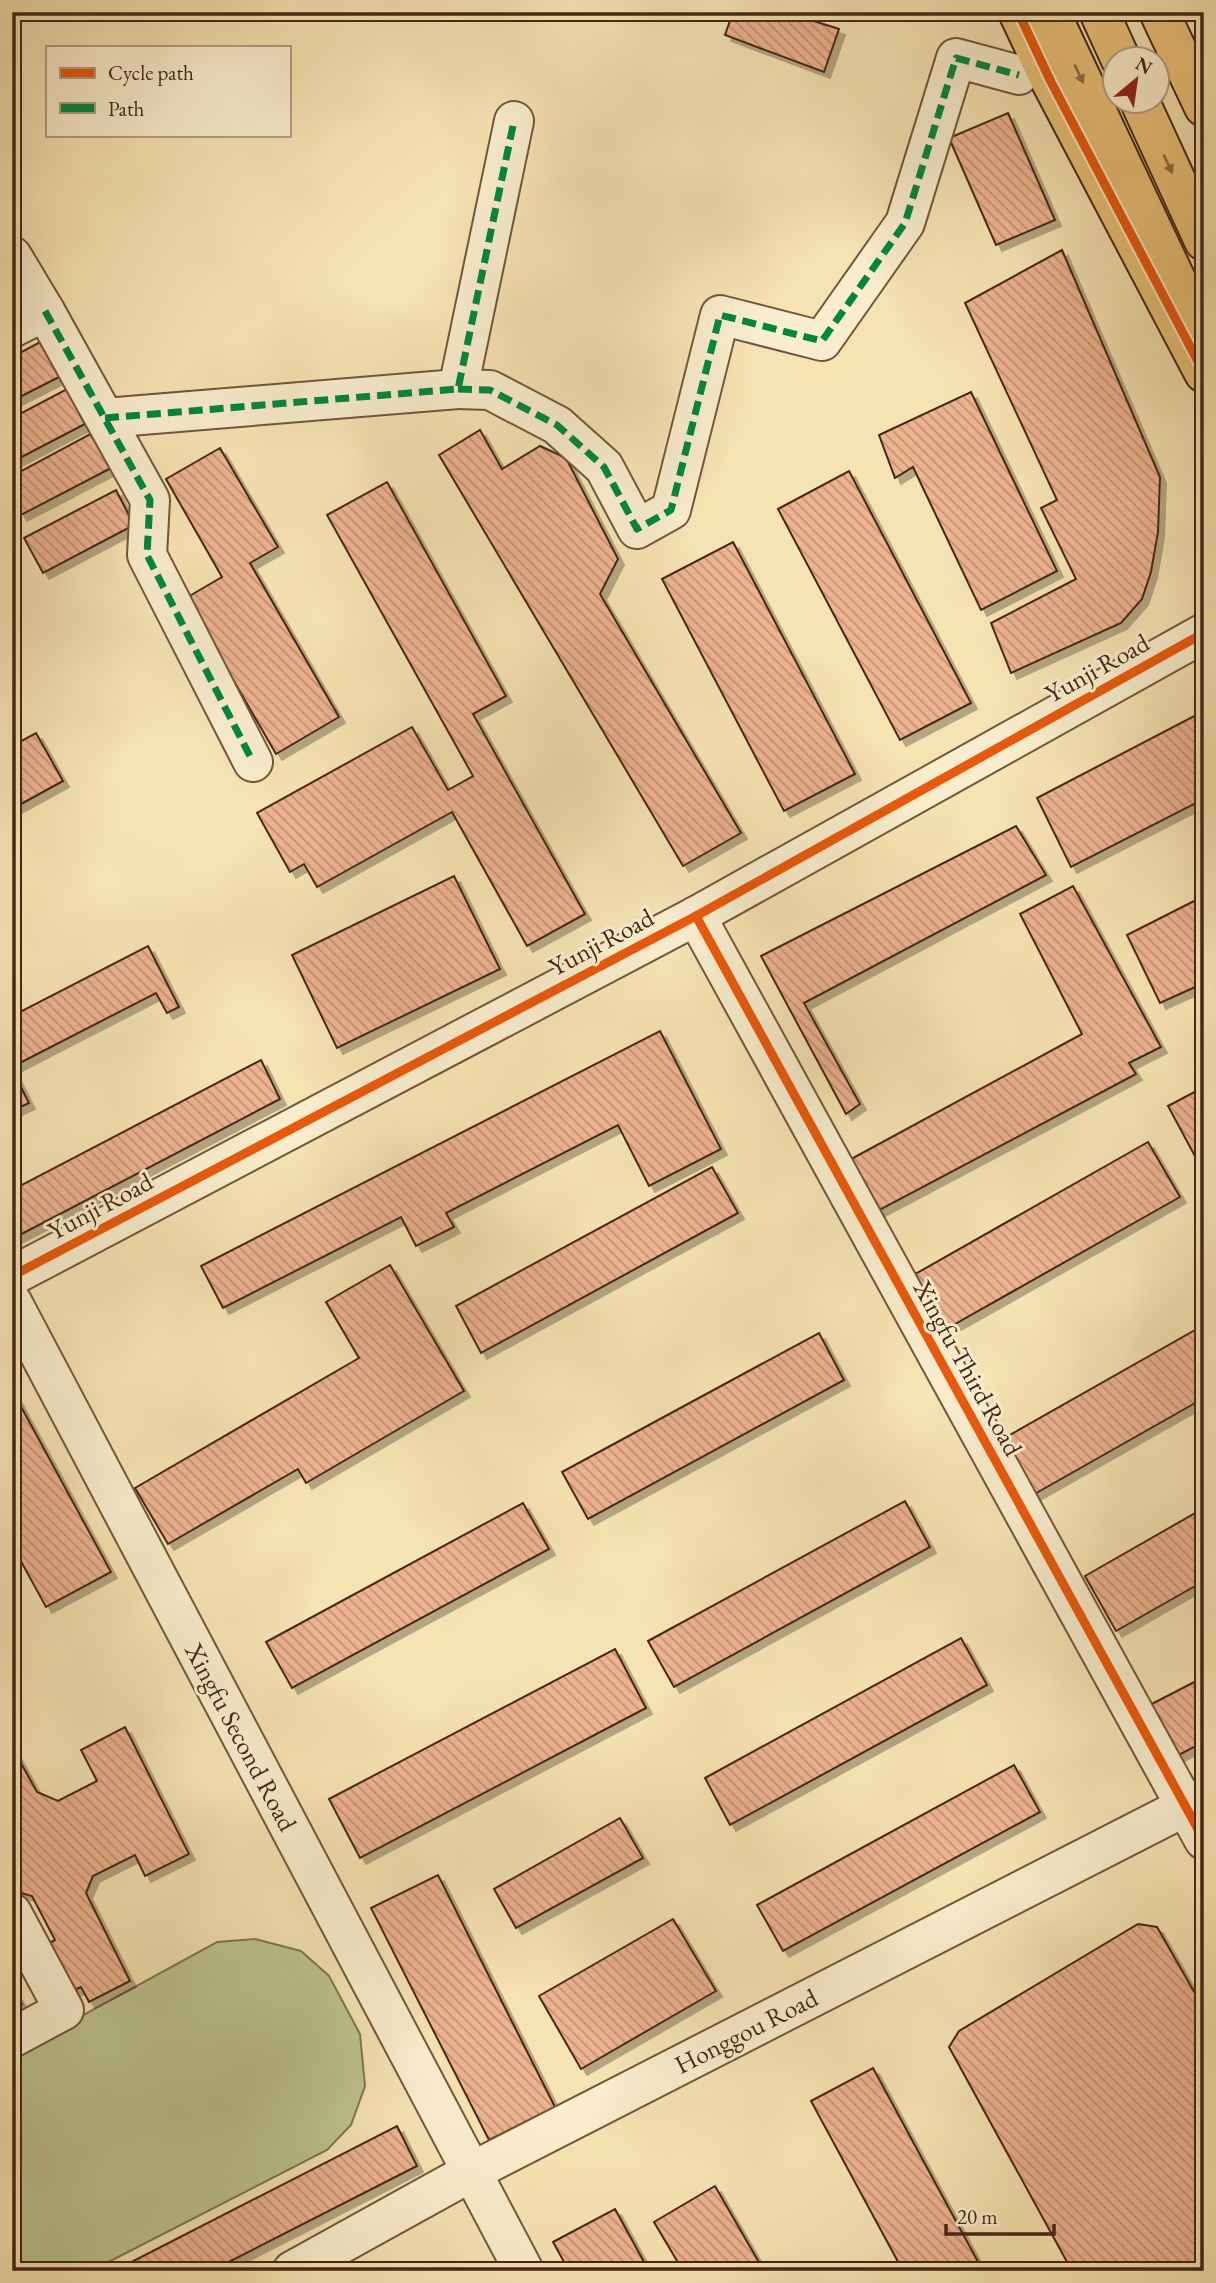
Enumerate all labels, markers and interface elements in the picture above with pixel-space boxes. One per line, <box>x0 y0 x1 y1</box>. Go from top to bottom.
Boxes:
legend <box>46 46 290 136</box>
north arrow <box>1100 46 1170 116</box>
text: N <box>1131 51 1157 81</box>
text: Cycle path <box>108 59 194 86</box>
one-way arrow <box>1073 64 1085 84</box>
text: Path <box>108 95 145 122</box>
one-way arrow <box>1163 153 1174 174</box>
street label: Yunji Road <box>1039 625 1156 711</box>
street label: Yunji Road <box>543 900 660 984</box>
street label: Yunji Road <box>42 1164 159 1248</box>
street label: Xingfu Third Road <box>905 1273 1031 1463</box>
street label: Xingfu Second Road <box>177 1636 305 1838</box>
street label: Honggou Road <box>669 1980 824 2082</box>
scale bar <box>946 2192 1055 2236</box>
text: 20 m <box>957 2203 998 2230</box>

